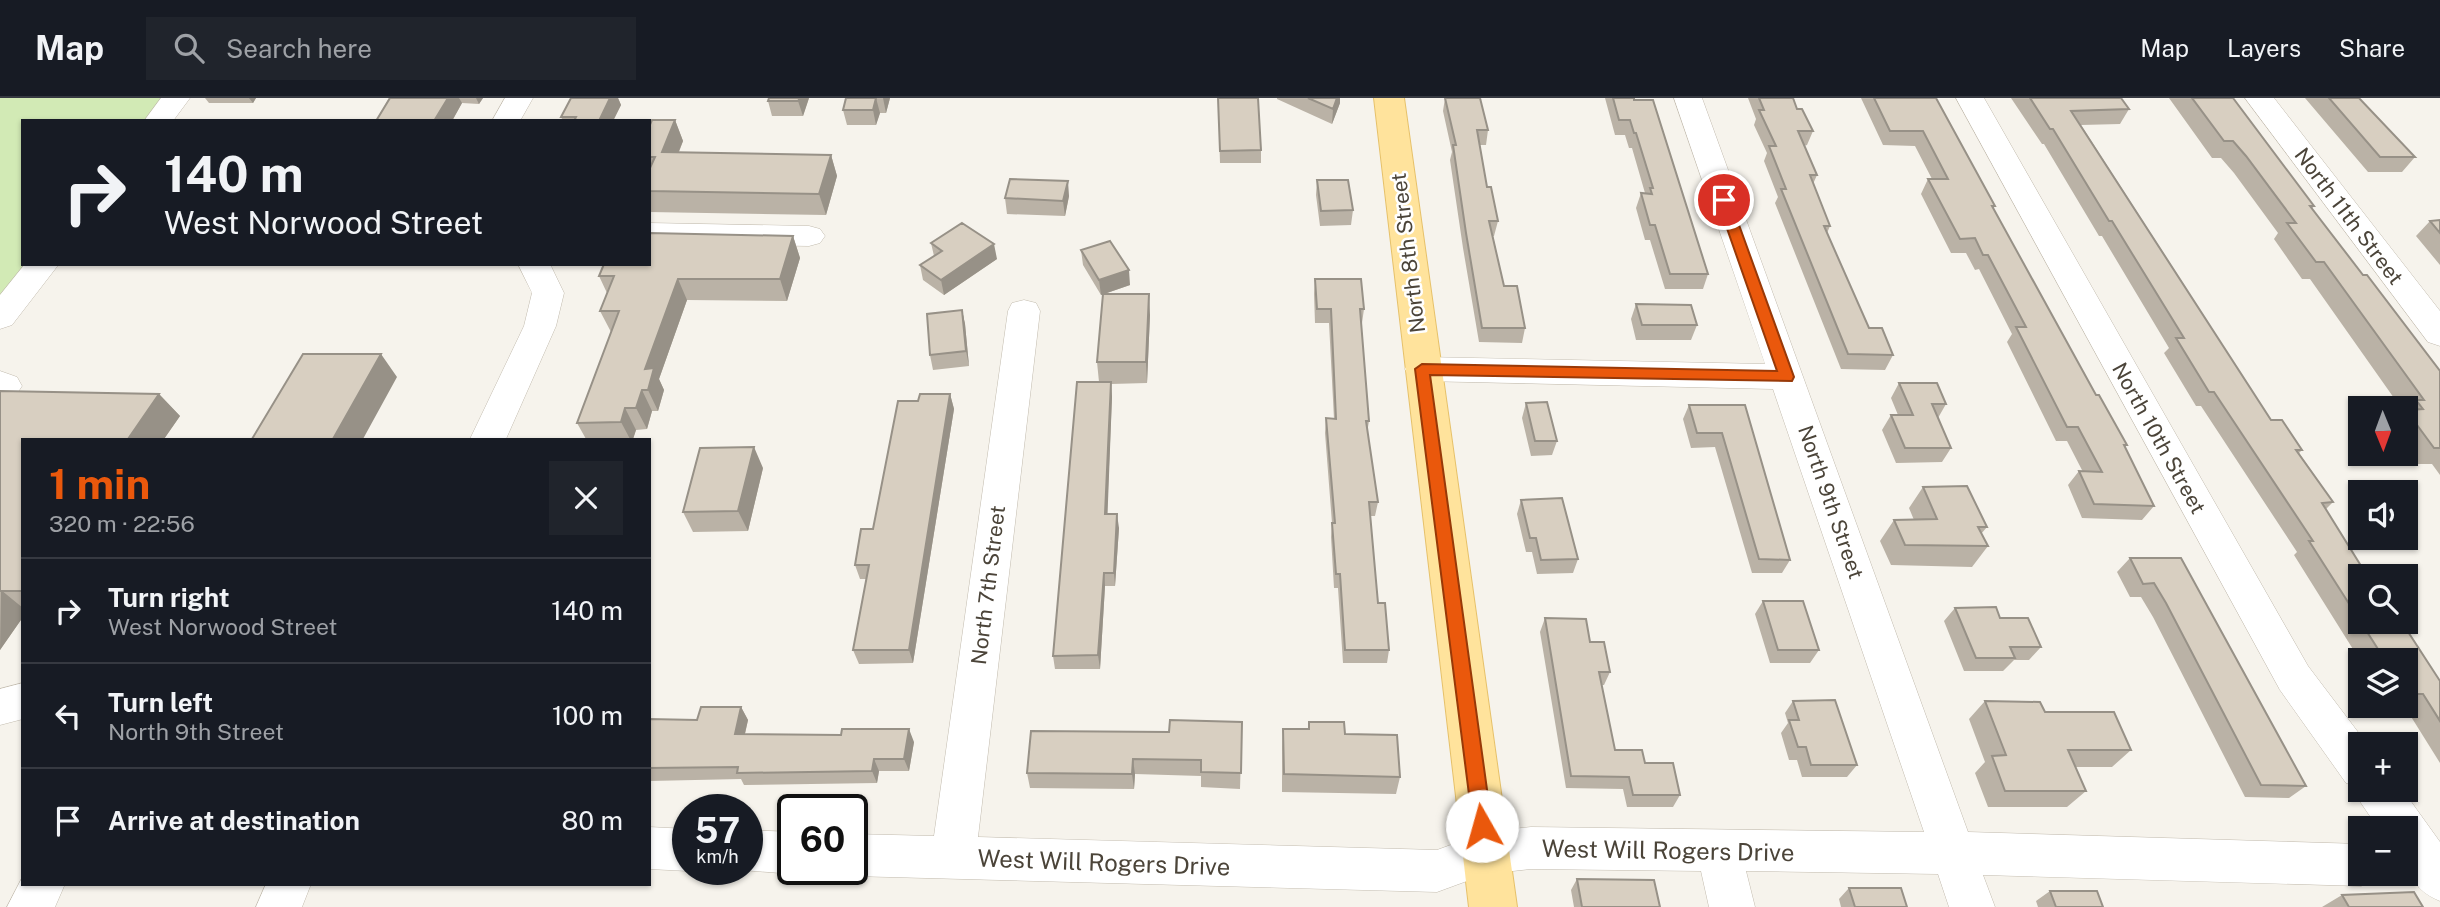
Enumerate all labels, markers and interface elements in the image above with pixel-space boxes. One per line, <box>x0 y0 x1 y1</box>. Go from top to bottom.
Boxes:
search box <box>146 17 636 80</box>
text: Map <box>35 29 104 67</box>
icon: search <box>170 29 208 67</box>
text: Search here <box>226 33 372 64</box>
text: Map <box>2140 34 2189 62</box>
text: Layers <box>2227 34 2301 62</box>
text: Share <box>2339 34 2405 62</box>
street label: North 11th Street <box>2289 143 2409 289</box>
text: 140 m <box>164 145 304 203</box>
icon: right <box>49 147 140 238</box>
pin <box>1694 170 1754 230</box>
street label: North 8th Street <box>1386 171 1430 335</box>
icon: arrive <box>1705 181 1743 219</box>
text: West Norwood Street <box>164 204 483 241</box>
street label: North 10th Street <box>2107 358 2211 518</box>
north arrow <box>2348 396 2418 466</box>
map controls <box>2348 396 2418 886</box>
street label: North 9th Street <box>1793 422 1869 582</box>
text: 1 min <box>49 459 150 508</box>
button: close <box>549 461 623 535</box>
button: sound <box>2348 480 2418 550</box>
street label: North 7th Street <box>966 504 1010 666</box>
text: 320 m · 22:56 <box>49 510 195 537</box>
button: search <box>2348 564 2418 634</box>
text: Turn right <box>108 582 230 613</box>
icon: right <box>49 592 87 630</box>
text: 140 m <box>551 595 623 626</box>
text: West Norwood Street <box>108 613 337 640</box>
button: layers <box>2348 648 2418 718</box>
text: Turn left <box>108 687 213 718</box>
icon: left <box>49 697 87 735</box>
text: 100 m <box>552 700 623 731</box>
text: North 9th Street <box>108 718 284 745</box>
button: + <box>2348 732 2418 802</box>
position arrow <box>1445 789 1519 863</box>
speed limit sign: 60 <box>777 794 868 885</box>
icon: arrive <box>49 802 87 840</box>
text: Arrive at destination <box>108 805 360 836</box>
text: 80 m <box>562 805 623 836</box>
text: 57 <box>695 810 740 851</box>
button: − <box>2348 816 2418 886</box>
street label: West Will Rogers Drive <box>1541 834 1795 866</box>
street label: West Will Rogers Drive <box>977 844 1231 880</box>
text: km/h <box>696 846 739 867</box>

